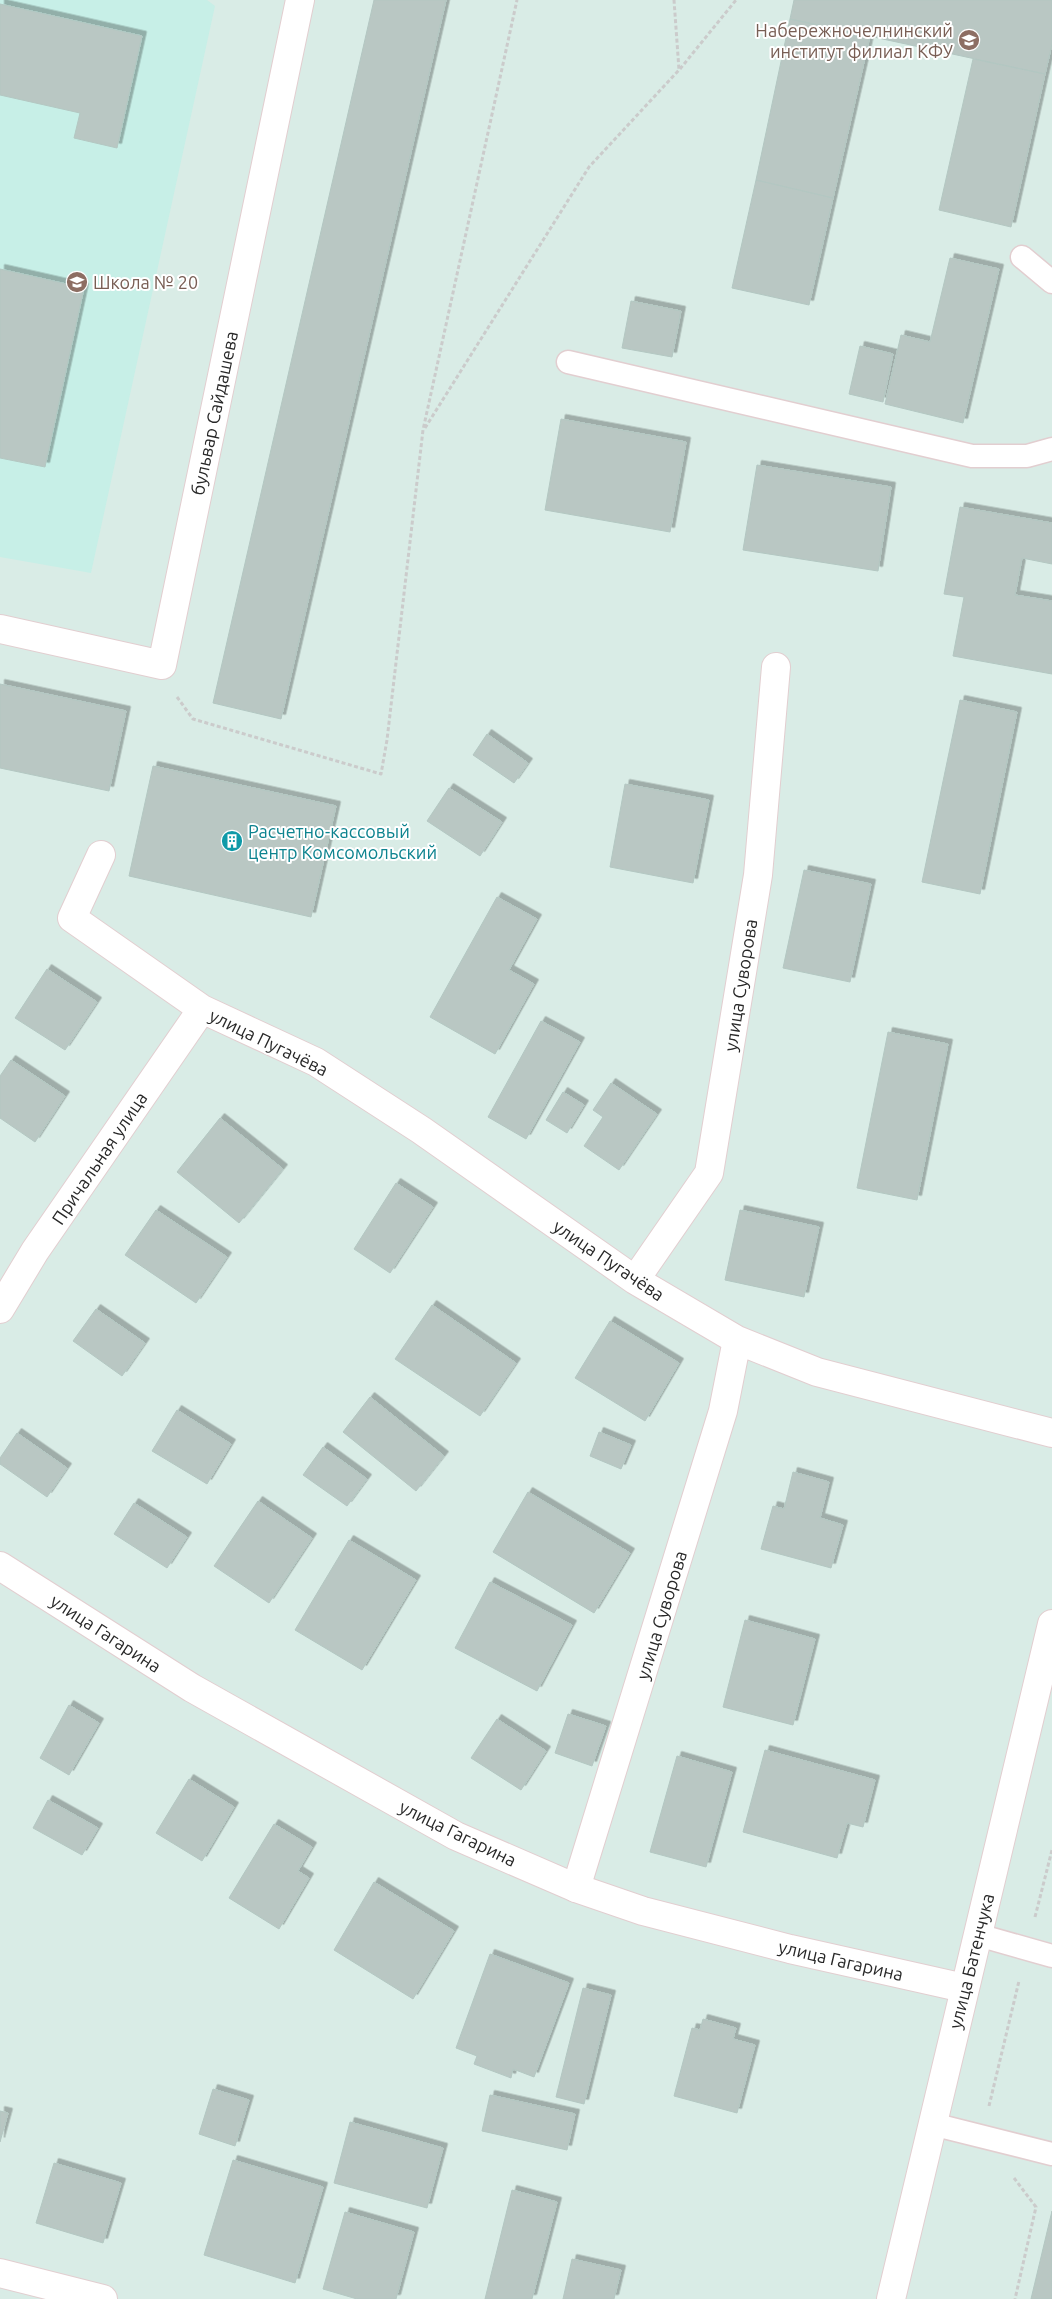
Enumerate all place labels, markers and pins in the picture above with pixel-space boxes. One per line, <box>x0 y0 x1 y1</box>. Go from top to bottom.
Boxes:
place label: Набережночелнинский институт филиал КФУ <box>755 20 953 61</box>
school or university icon: Набережночелнинский институт филиал КФУ <box>957 28 981 52</box>
school or university icon: Школа № 20 <box>65 270 89 294</box>
place label: Школа № 20 <box>93 272 198 292</box>
place label: Расчетно-кассовый центр Комсомольский <box>248 821 437 862</box>
building icon: Расчетно-кассовый центр Комсомольский <box>220 829 244 853</box>

